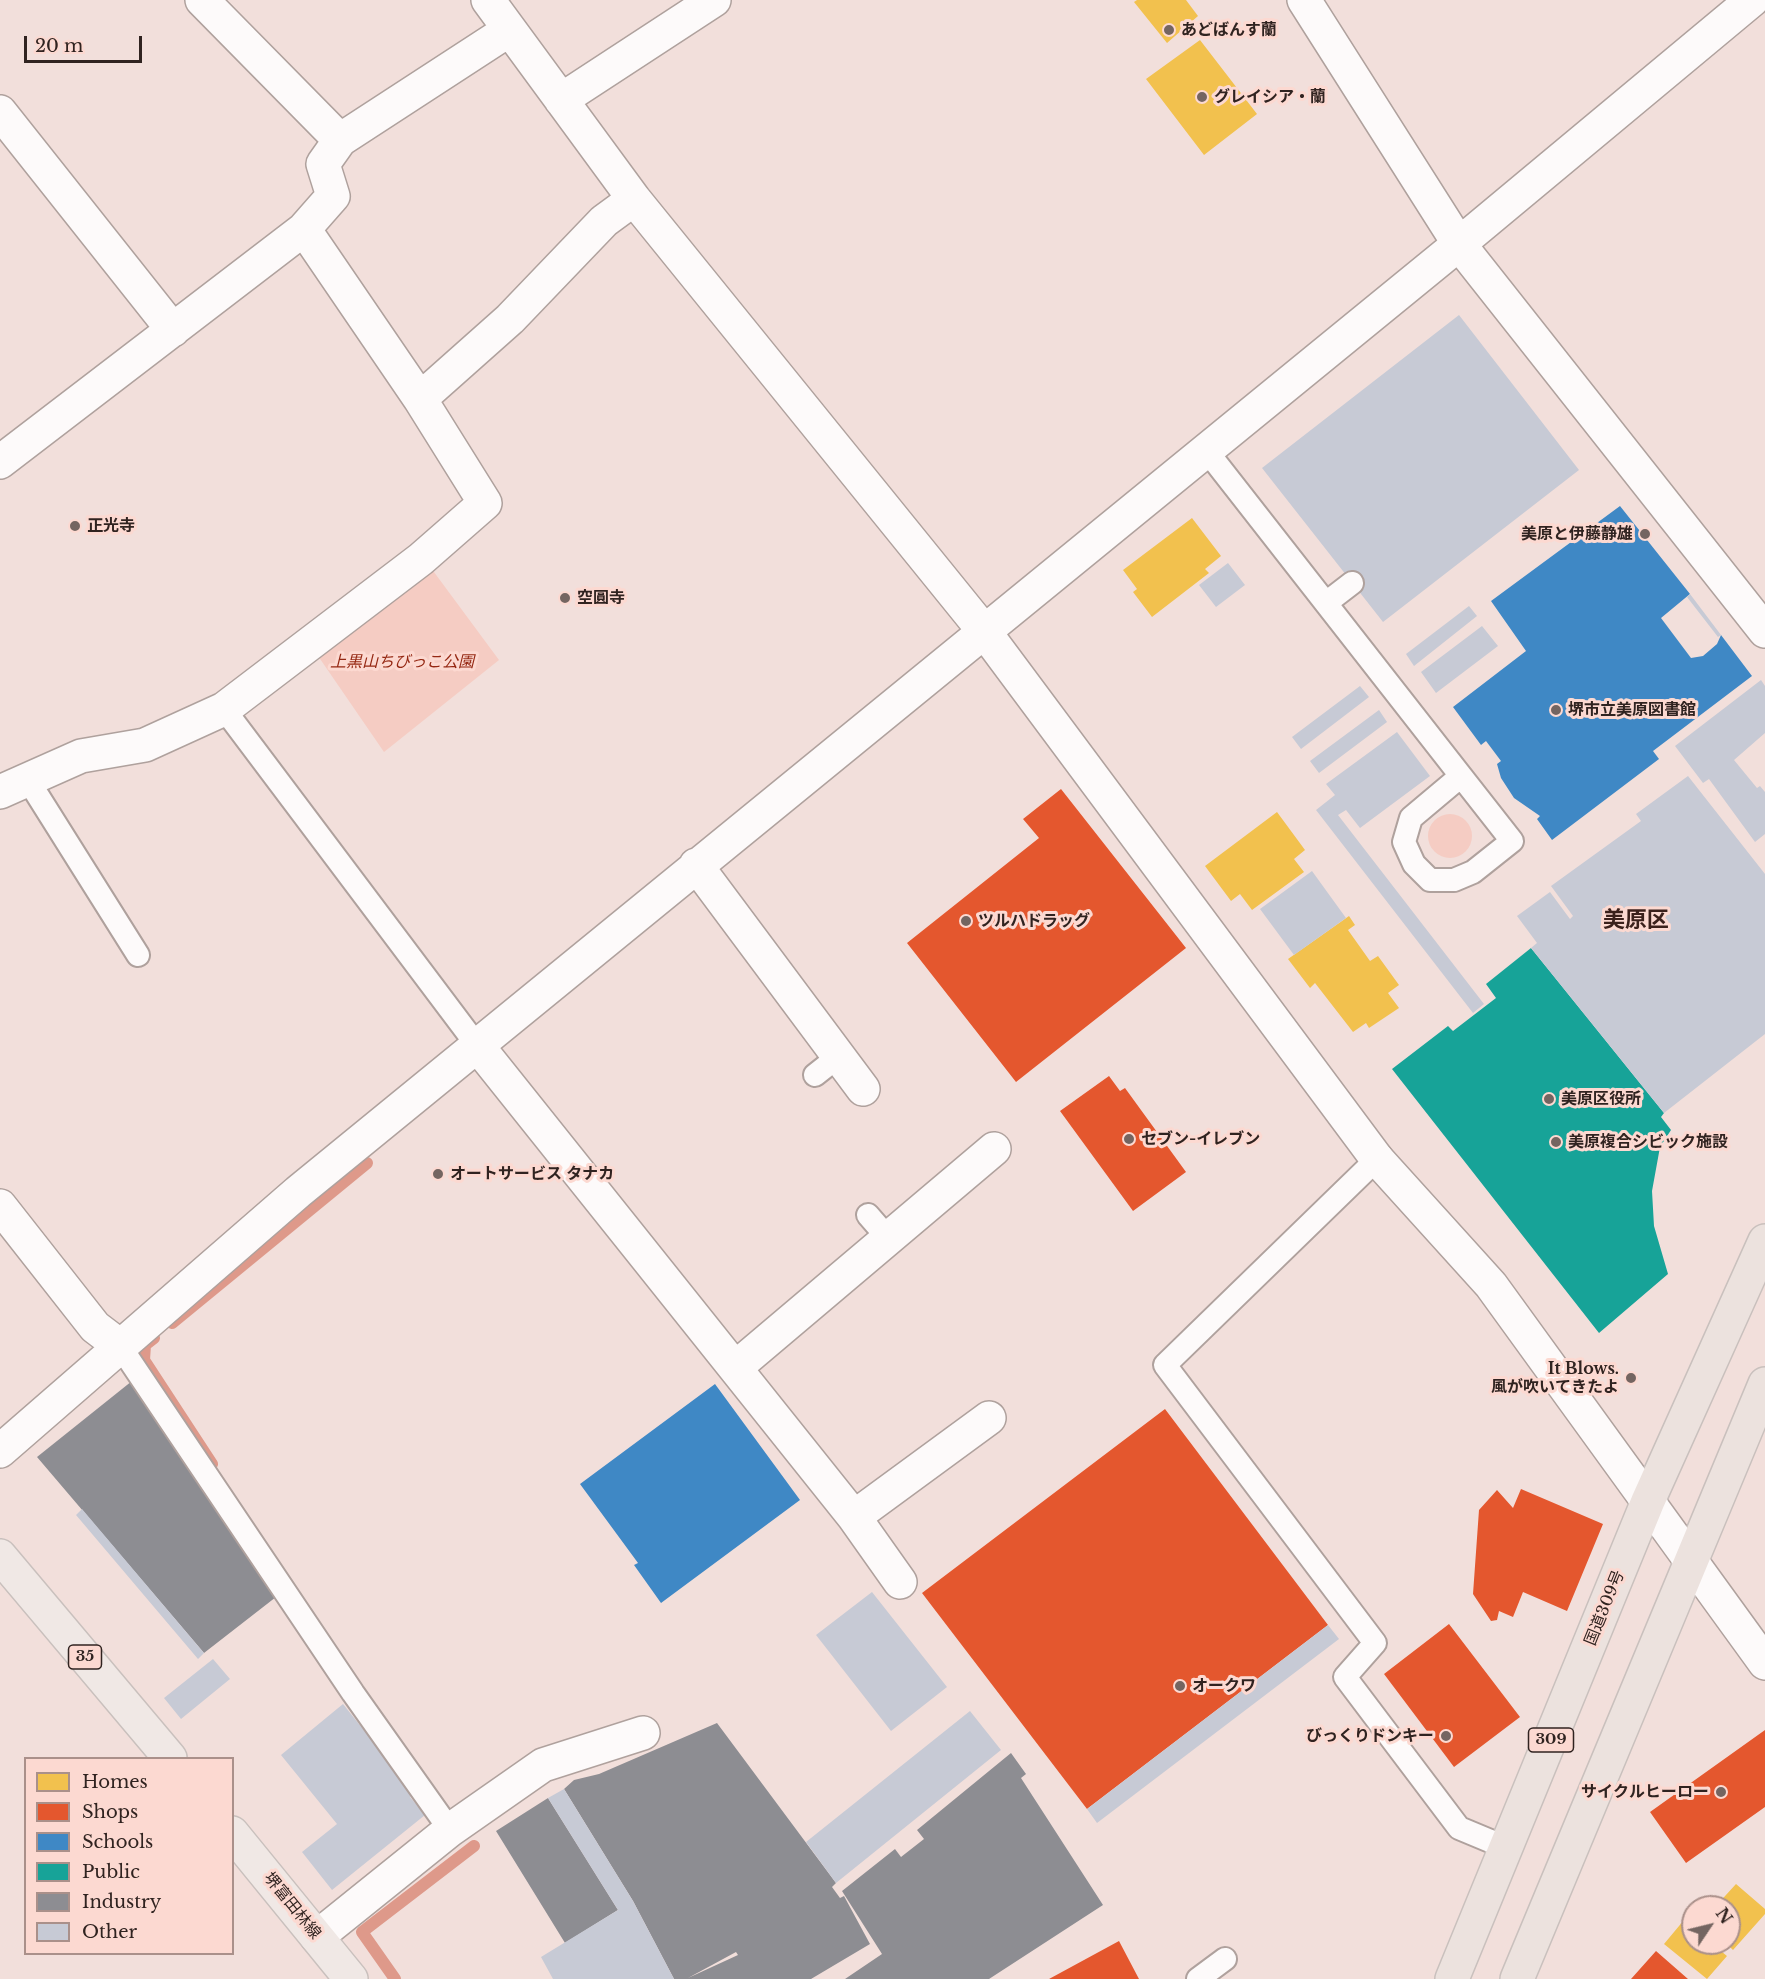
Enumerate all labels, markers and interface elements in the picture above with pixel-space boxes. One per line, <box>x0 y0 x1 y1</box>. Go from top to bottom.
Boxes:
place label: あどばんす蘭 <box>1181 20 1277 40</box>
marker: あどばんす蘭 <box>1162 23 1176 37</box>
scale bar <box>27 24 146 62</box>
text: 20 m <box>35 35 83 57</box>
place label: グレイシア・蘭 <box>1214 87 1326 107</box>
marker: グレイシア・蘭 <box>1195 90 1209 104</box>
place label: 正光寺 <box>87 516 135 536</box>
marker: 正光寺 <box>68 519 82 533</box>
place label: 美原と伊藤静雄 <box>1521 524 1633 544</box>
marker: 美原と伊藤静雄 <box>1638 527 1652 541</box>
place label: 空圓寺 <box>577 588 625 608</box>
marker: 空圓寺 <box>558 591 572 605</box>
park label: 上黒山ちびっこ公園 <box>330 652 474 672</box>
place label: 堺市立美原図書館 <box>1568 700 1696 720</box>
marker: 堺市立美原図書館 <box>1549 703 1563 717</box>
district label: 美原区 <box>1603 908 1669 934</box>
place label: ツルハドラッグ <box>978 911 1090 931</box>
marker: ツルハドラッグ <box>959 914 973 928</box>
place label: 美原区役所 <box>1561 1089 1641 1109</box>
marker: 美原区役所 <box>1542 1092 1556 1106</box>
place label: セブン-イレブン <box>1141 1129 1260 1149</box>
marker: セブン-イレブン <box>1122 1132 1136 1146</box>
place label: 美原複合シビック施設 <box>1568 1132 1728 1152</box>
marker: 美原複合シビック施設 <box>1549 1135 1563 1149</box>
place label: オートサービス タナカ <box>450 1164 614 1184</box>
marker: オートサービス タナカ <box>431 1167 445 1181</box>
place label: It Blows. 風が吹いてきたよ <box>1491 1359 1619 1397</box>
marker: It Blows. 風が吹いてきたよ <box>1624 1371 1638 1385</box>
street label: 国道309号 <box>1581 1568 1629 1648</box>
road number: 35 <box>68 1645 101 1669</box>
place label: オークワ <box>1192 1676 1256 1696</box>
marker: オークワ <box>1173 1679 1187 1693</box>
place label: びっくりドンキー <box>1306 1726 1434 1746</box>
road number: 309 <box>1528 1728 1574 1752</box>
marker: びっくりドンキー <box>1439 1729 1453 1743</box>
legend <box>24 1757 234 1955</box>
text: Homes <box>82 1771 148 1793</box>
place label: サイクルヒーロー <box>1581 1782 1709 1802</box>
marker: サイクルヒーロー <box>1714 1785 1728 1799</box>
text: Shops <box>82 1801 138 1823</box>
text: Schools <box>82 1831 153 1853</box>
text: Public <box>82 1861 140 1883</box>
street label: 堺富田林線 <box>259 1869 325 1943</box>
text: Industry <box>82 1891 161 1913</box>
north arrow <box>1681 1895 1741 1955</box>
text: N <box>1712 1904 1737 1928</box>
text: Other <box>82 1921 137 1943</box>

